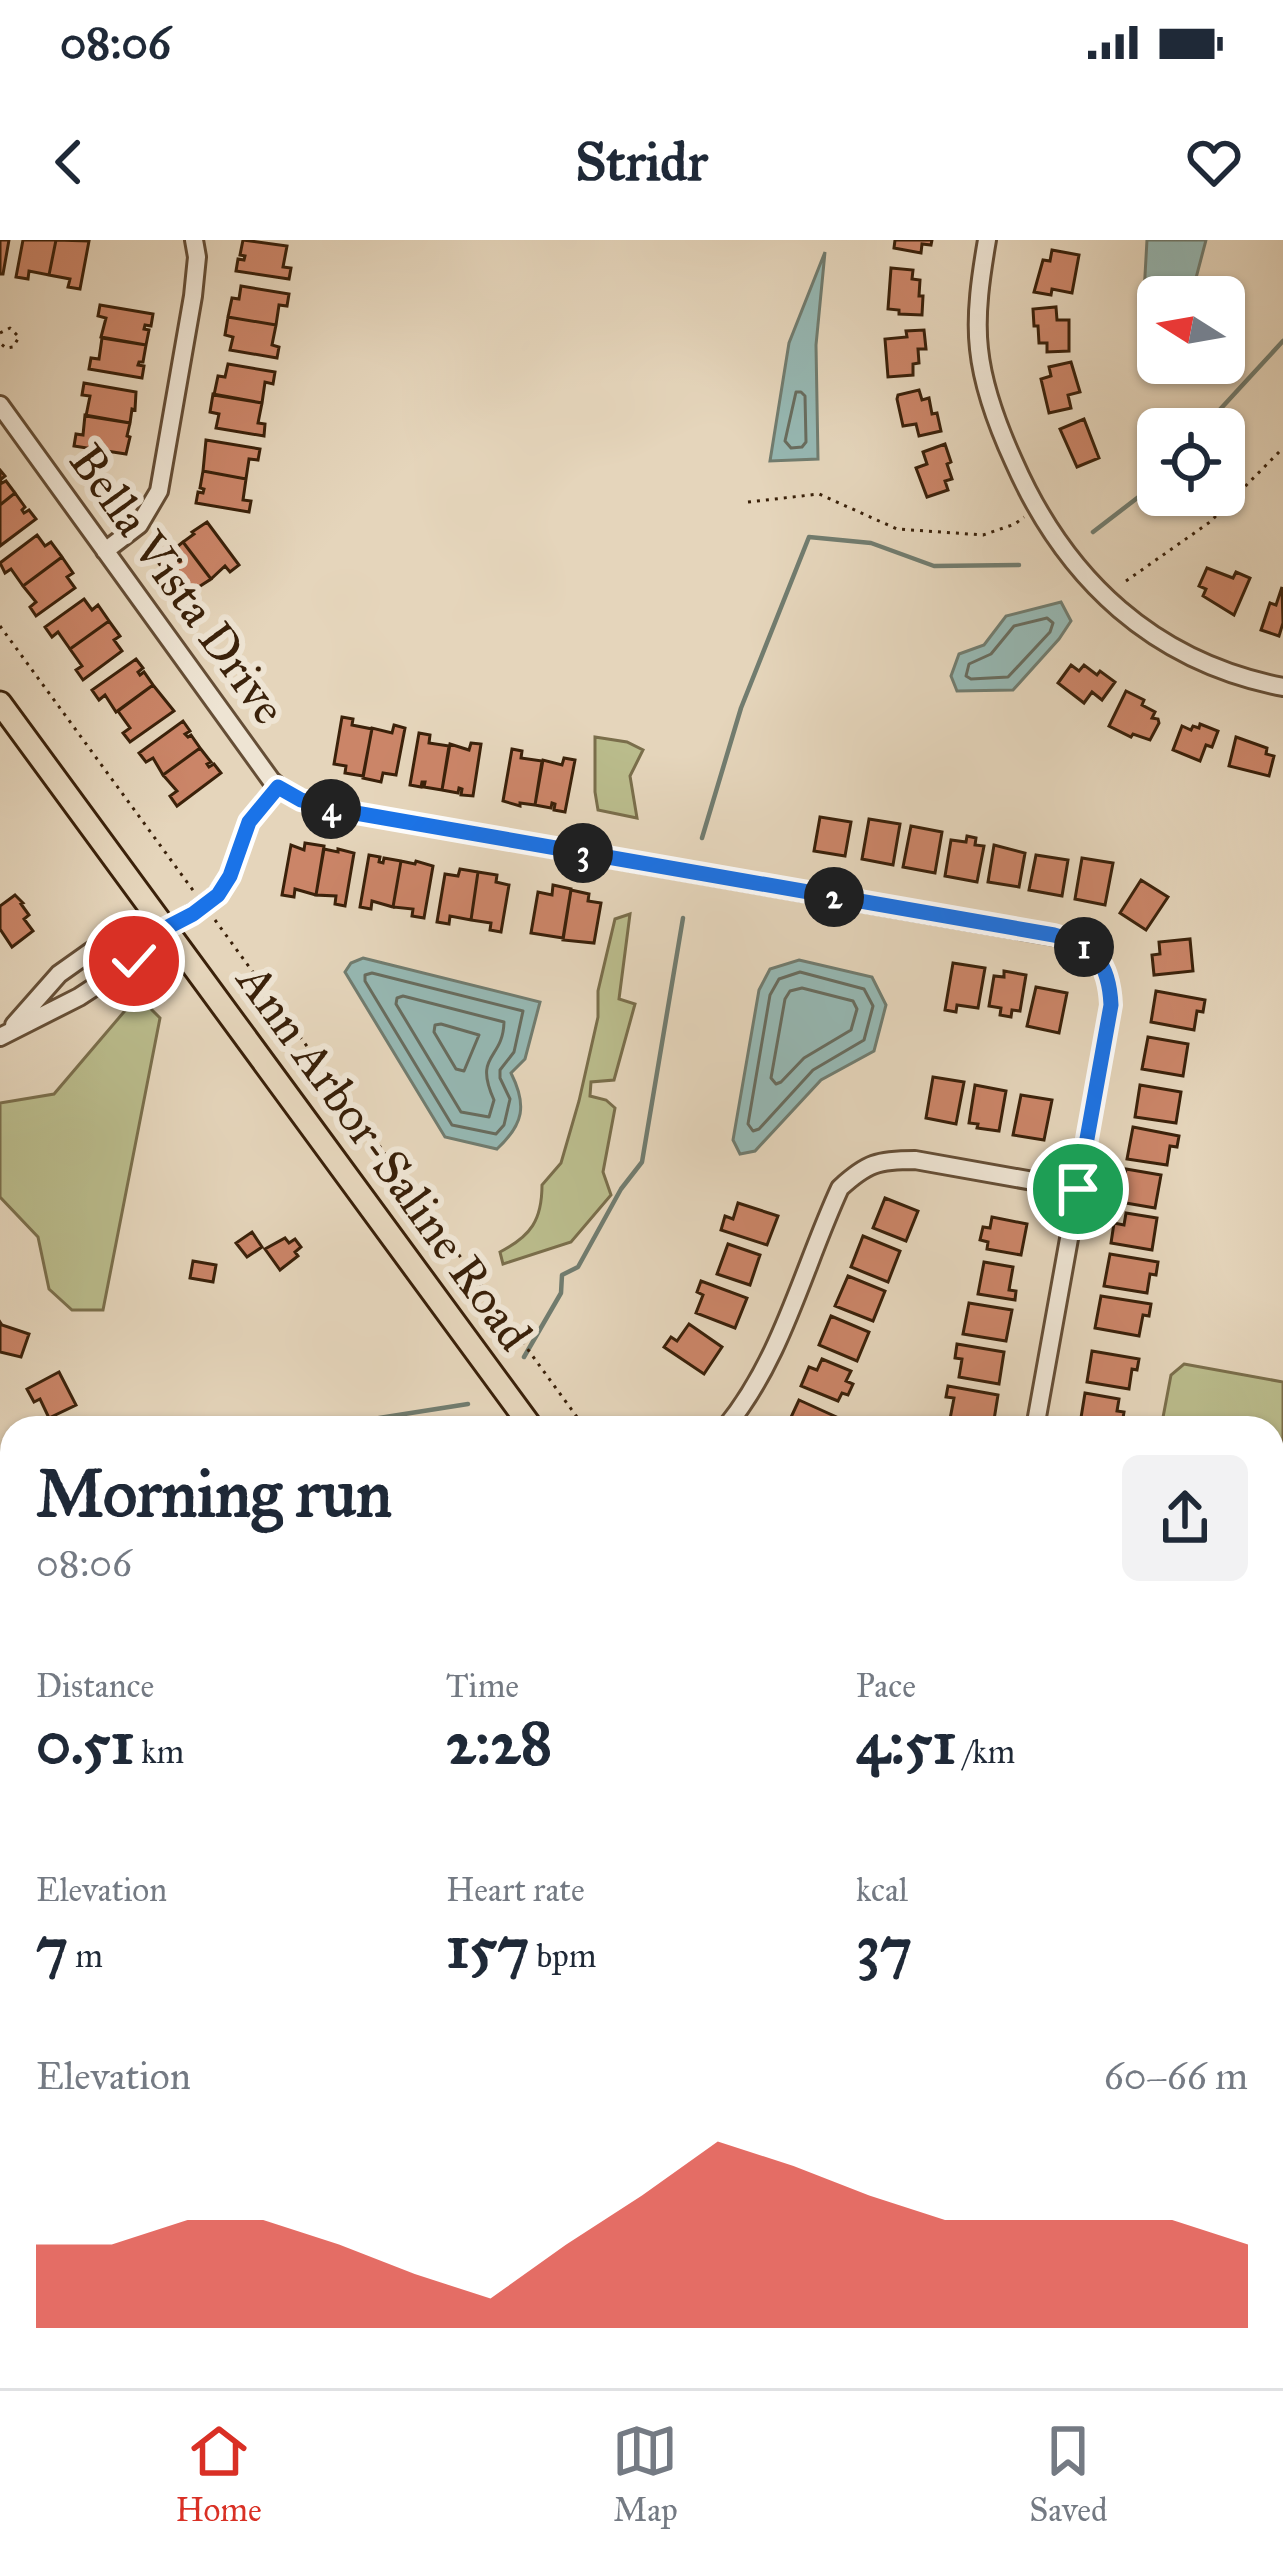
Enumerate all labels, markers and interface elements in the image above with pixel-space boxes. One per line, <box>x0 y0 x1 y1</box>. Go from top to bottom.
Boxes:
text: 08:06 <box>60 15 171 70</box>
icon: back <box>36 129 102 195</box>
text: Stridr <box>575 129 708 195</box>
icon: heart <box>1181 129 1247 195</box>
north arrow <box>1137 276 1245 384</box>
map controls <box>1137 276 1245 516</box>
button: locate <box>1137 408 1245 516</box>
street label: Bella Vista Drive <box>57 433 299 735</box>
pin: 4 <box>301 779 361 839</box>
text: 4 <box>322 789 340 829</box>
pin: 3 <box>553 823 613 883</box>
text: 3 <box>576 833 590 873</box>
pin: 2 <box>804 867 864 927</box>
text: 2 <box>826 877 842 917</box>
pin <box>83 910 185 1012</box>
pin: 1 <box>1054 917 1114 977</box>
text: 1 <box>1077 927 1091 967</box>
icon: check <box>101 928 167 994</box>
street label: Ann Arbor-Saline Road <box>224 951 545 1362</box>
pin <box>1027 1138 1129 1240</box>
icon: arrive <box>1045 1156 1111 1222</box>
text: Morning run <box>36 1453 392 1534</box>
button: share <box>1122 1455 1248 1581</box>
text: 08:06 <box>36 1539 132 1587</box>
text: Distance <box>36 1666 154 1706</box>
text: Time <box>446 1666 519 1706</box>
text: Pace <box>856 1666 916 1706</box>
text: 0.51 <box>36 1706 134 1779</box>
text: 2:28 <box>446 1706 552 1779</box>
text: 4:51 <box>856 1706 956 1779</box>
text: km <box>134 1732 184 1772</box>
text: /km <box>956 1732 1015 1772</box>
text: Elevation <box>36 1870 167 1910</box>
text: Heart rate <box>446 1870 585 1910</box>
text: kcal <box>856 1870 908 1910</box>
text: 7 <box>36 1910 68 1983</box>
text: 157 <box>446 1910 529 1983</box>
text: 37 <box>856 1910 912 1983</box>
text: m <box>68 1936 103 1976</box>
text: bpm <box>529 1936 596 1976</box>
text: Elevation <box>36 2052 191 2100</box>
text: 60–66 m <box>1104 2052 1248 2100</box>
tab: Home <box>175 2418 262 2530</box>
tab: Map <box>612 2418 678 2530</box>
tab: Saved <box>1029 2418 1108 2530</box>

